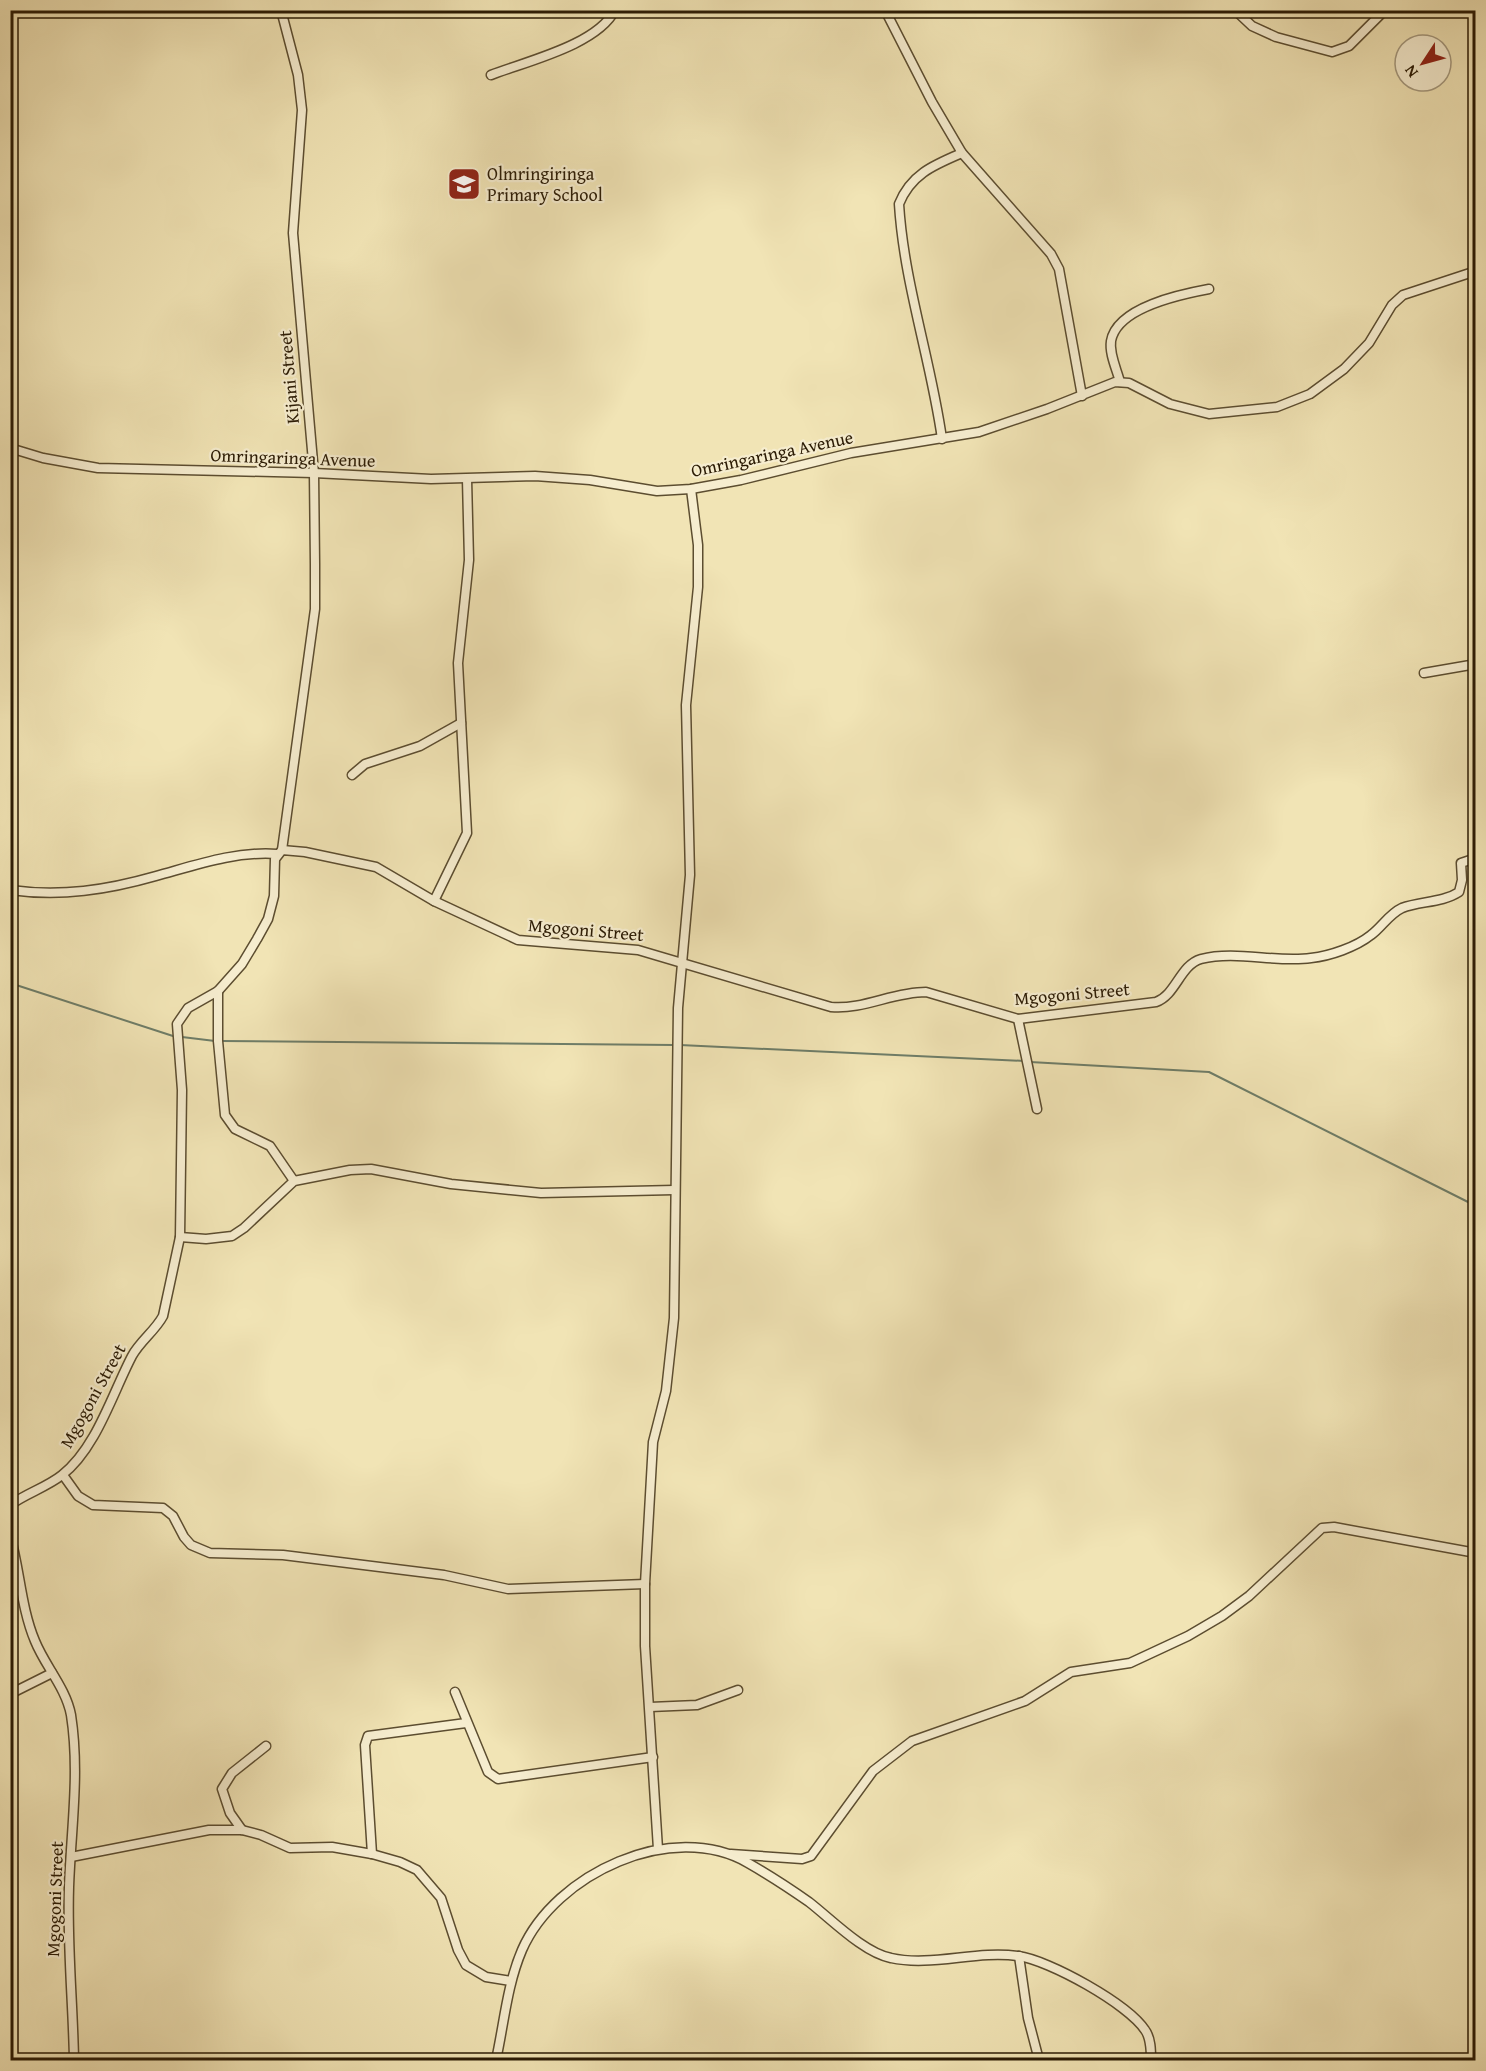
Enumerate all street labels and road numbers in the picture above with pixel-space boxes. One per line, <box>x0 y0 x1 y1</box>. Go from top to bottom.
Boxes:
street label: Kijani Street <box>271 329 306 425</box>
street label: Omringaringa Avenue <box>688 423 855 484</box>
street label: Omringaringa Avenue <box>210 441 376 474</box>
street label: Mgogoni Street <box>527 911 645 948</box>
street label: Mgogoni Street <box>1013 975 1131 1012</box>
street label: Mgogoni Street <box>53 1338 133 1453</box>
street label: Mgogoni Street <box>39 1840 70 1957</box>

